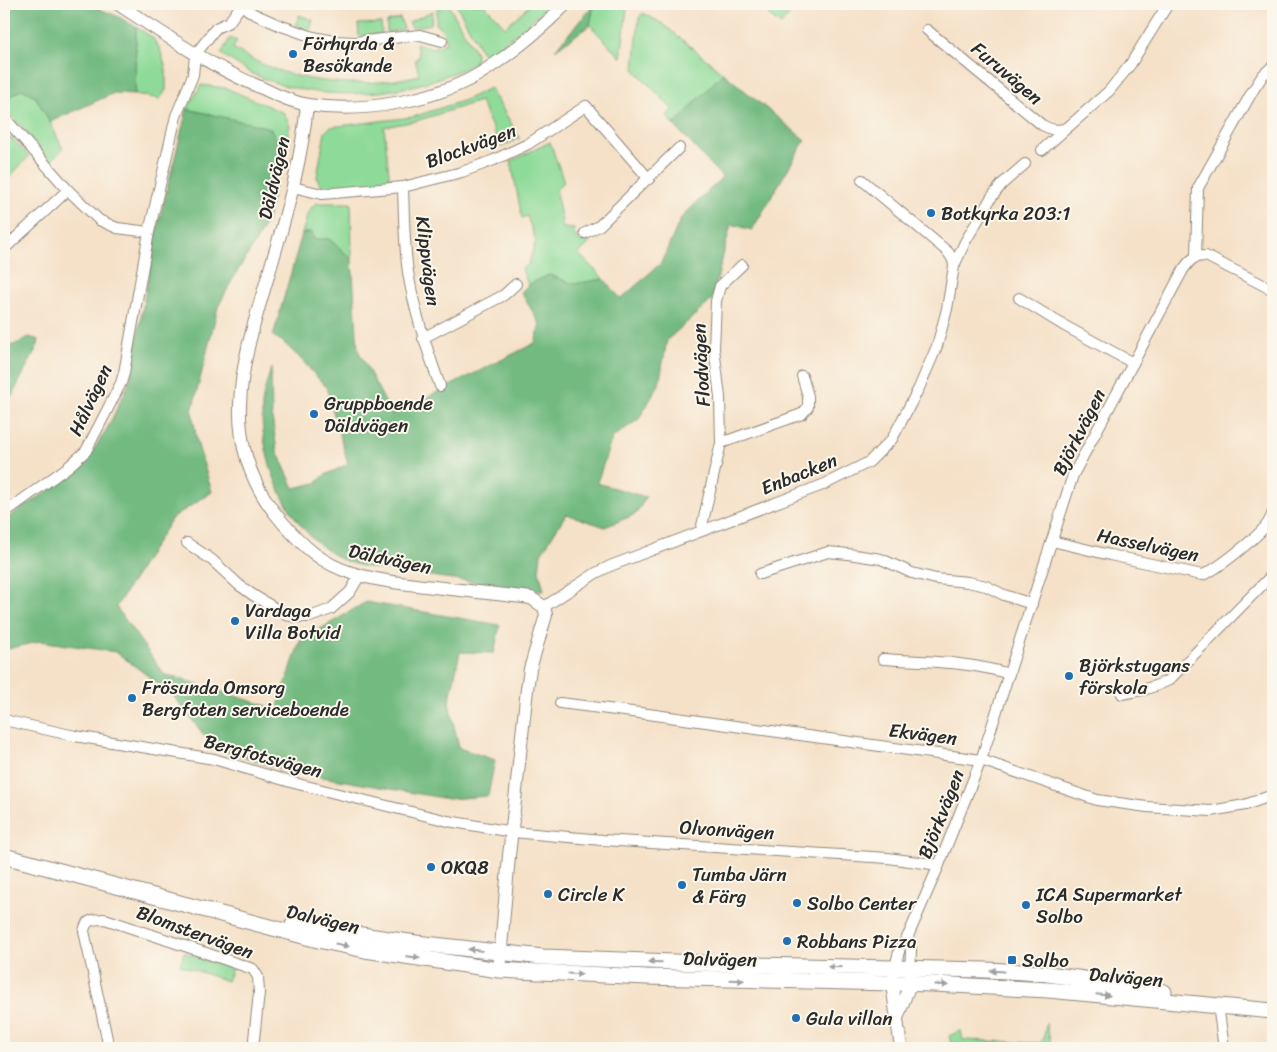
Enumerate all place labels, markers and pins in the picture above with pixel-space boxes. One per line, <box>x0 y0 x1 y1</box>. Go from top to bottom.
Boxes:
place label: Förhyrda & Besökande <box>303 27 395 82</box>
marker: Förhyrda & Besökande <box>287 48 299 60</box>
place label: Botkyrka 203:1 <box>941 197 1070 230</box>
marker: Botkyrka 203:1 <box>925 207 937 219</box>
place label: Gruppboende Däldvägen <box>324 387 433 442</box>
marker: Gruppboende Däldvägen <box>308 408 320 420</box>
place label: Vardaga Villa Botvid <box>245 594 341 649</box>
marker: Vardaga Villa Botvid <box>229 615 241 627</box>
place label: Björkstugans förskola <box>1079 649 1190 704</box>
marker: Björkstugans förskola <box>1063 670 1075 682</box>
place label: Frösunda Omsorg Bergfoten serviceboende <box>142 671 349 726</box>
marker: Frösunda Omsorg Bergfoten serviceboende <box>126 692 138 704</box>
place label: OKQ8 <box>441 851 489 884</box>
place label: Tumba Järn & Färg <box>692 858 787 913</box>
marker: OKQ8 <box>425 861 437 873</box>
place label: Circle K <box>558 878 625 911</box>
place label: ICA Supermarket Solbo <box>1035 878 1183 933</box>
marker: Tumba Järn & Färg <box>676 879 688 891</box>
place label: Solbo Center <box>807 887 917 920</box>
marker: Circle K <box>542 888 554 900</box>
marker: Solbo Center <box>791 897 803 909</box>
marker: ICA Supermarket Solbo <box>1020 899 1032 911</box>
place label: Robbans Pizza <box>797 925 917 958</box>
marker: Robbans Pizza <box>781 935 793 947</box>
place label: Solbo <box>1022 944 1069 977</box>
marker: Solbo <box>1006 954 1018 966</box>
place label: Gula villan <box>806 1002 893 1035</box>
marker: Gula villan <box>790 1012 802 1024</box>

